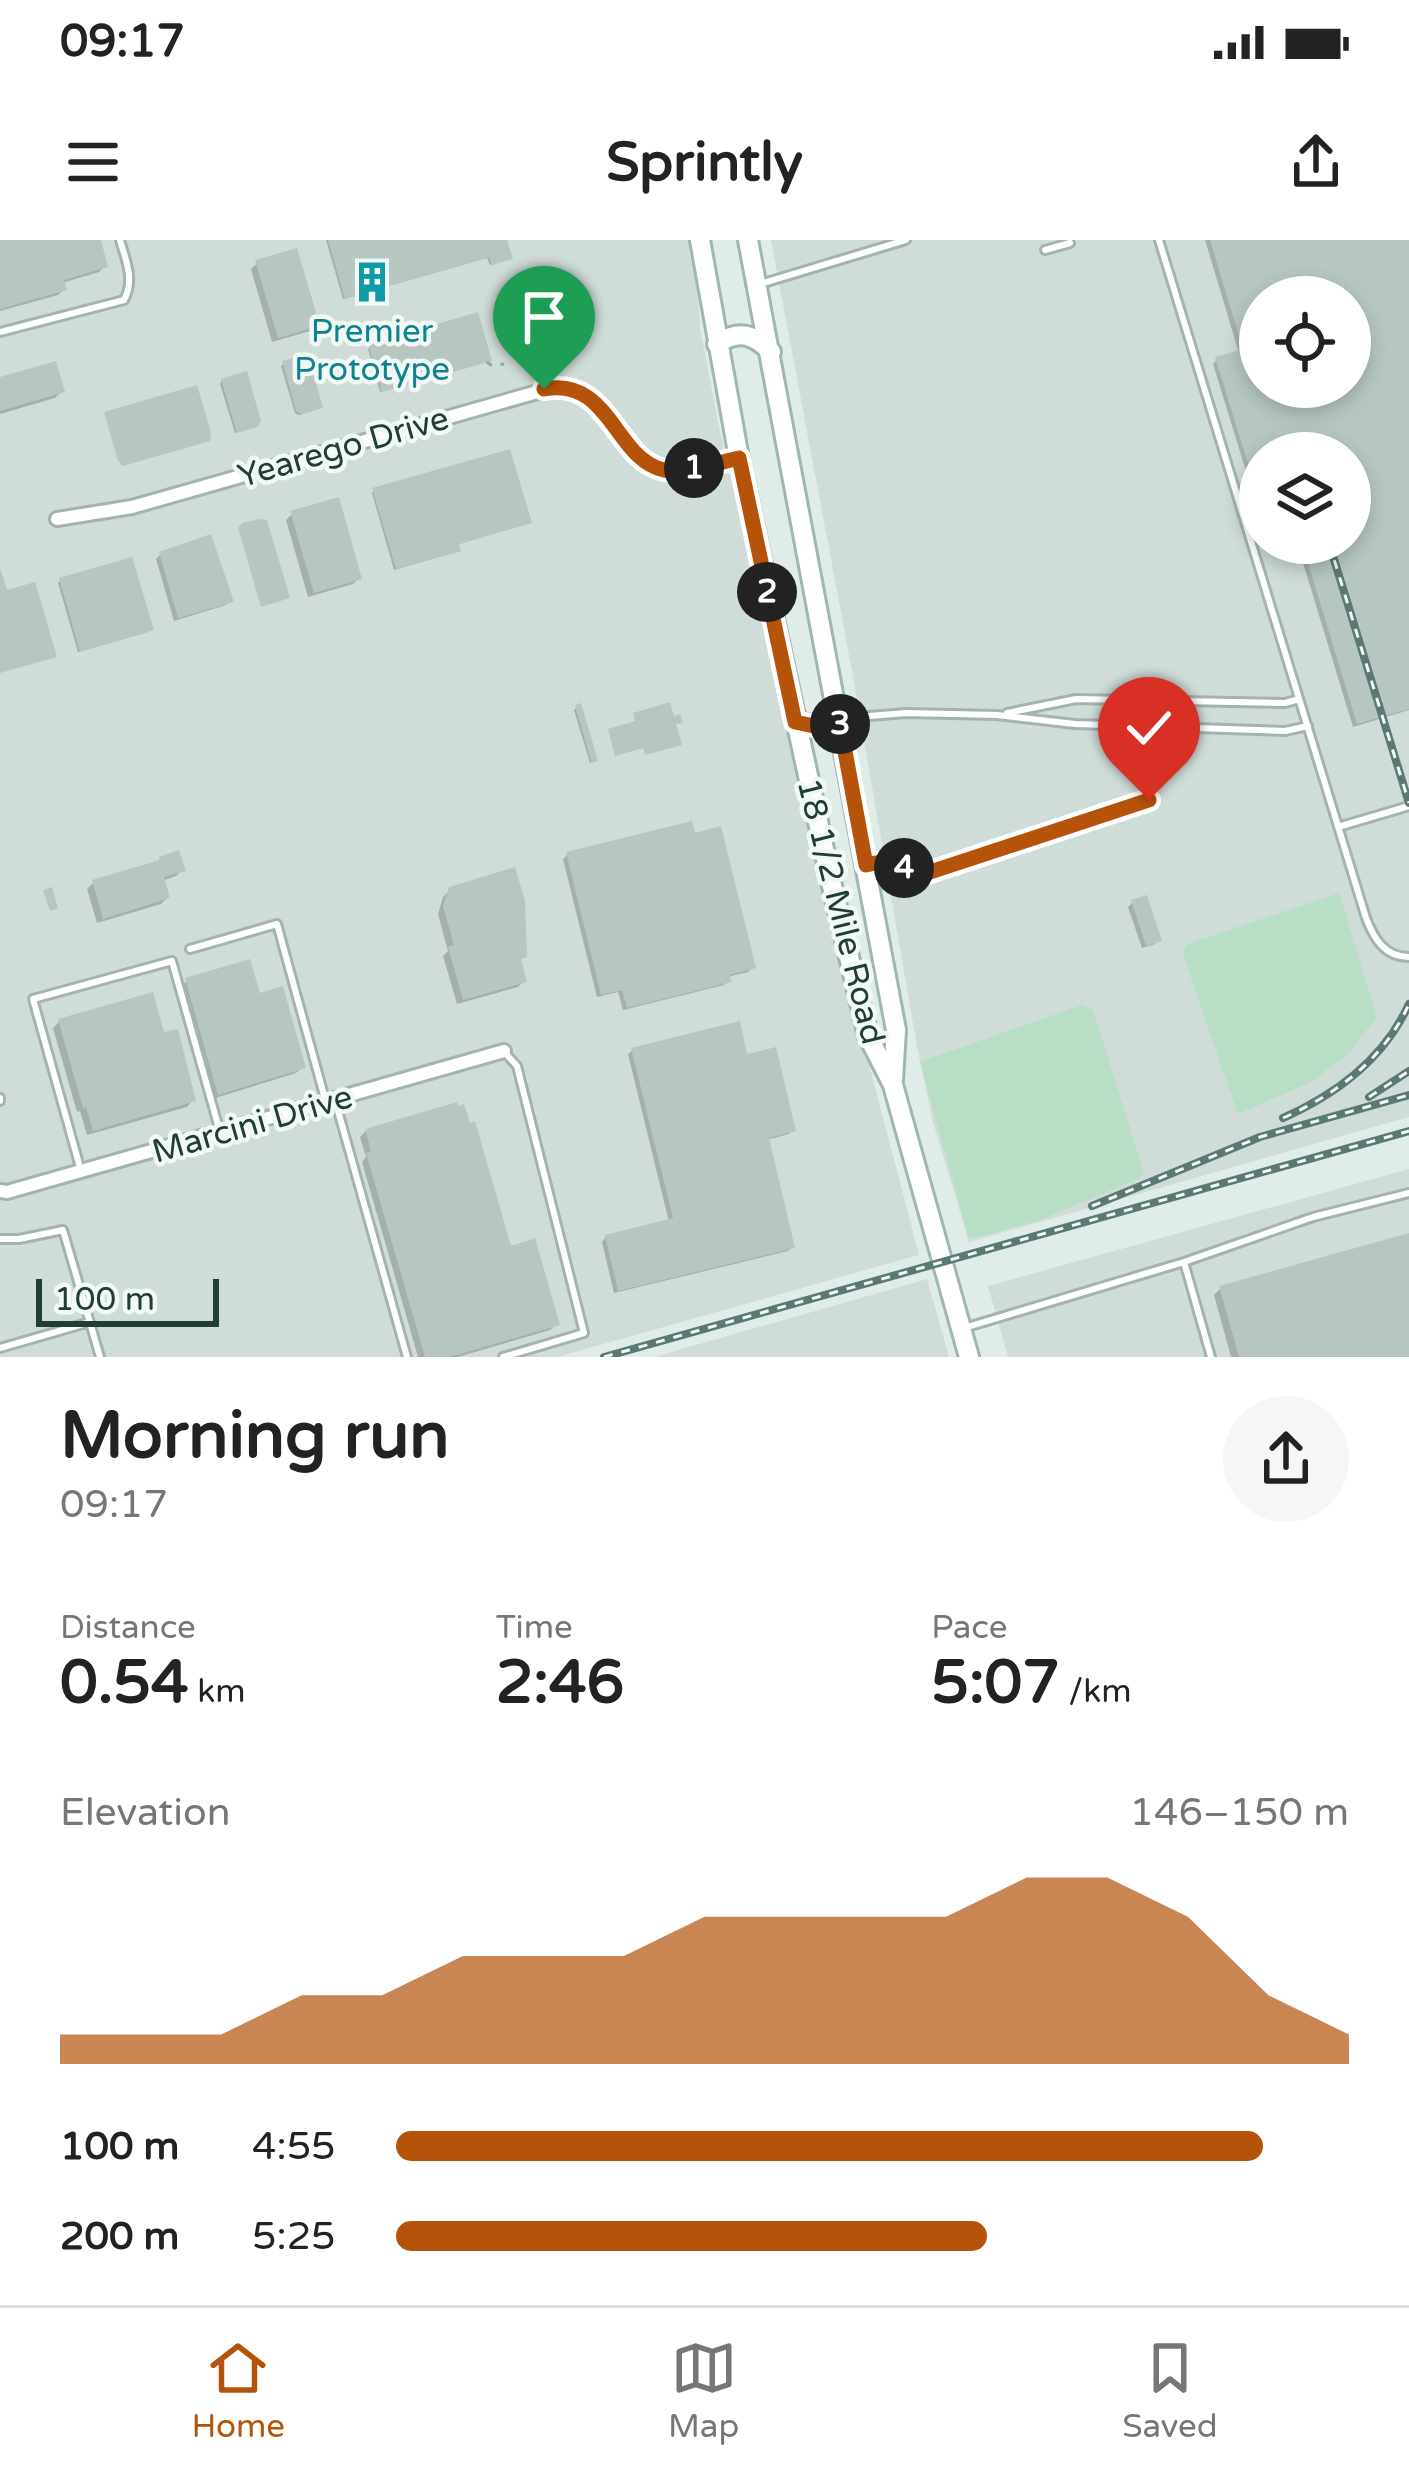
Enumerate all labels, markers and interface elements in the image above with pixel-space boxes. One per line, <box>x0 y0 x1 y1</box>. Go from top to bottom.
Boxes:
text: 09:17 <box>60 15 185 69</box>
icon: menu <box>60 129 126 195</box>
icon: share <box>1283 129 1349 195</box>
text: Sprintly <box>606 130 803 195</box>
building icon: Premier Prototype <box>349 259 395 305</box>
pin <box>493 266 595 389</box>
map controls <box>1239 276 1371 564</box>
button: locate <box>1239 276 1371 408</box>
icon: arrive <box>511 284 577 350</box>
place label: Premier Prototype <box>294 312 450 389</box>
street label: Yearego Drive <box>234 399 453 496</box>
button: layers <box>1239 432 1371 564</box>
pin: 1 <box>664 438 724 498</box>
text: 1 <box>684 448 704 487</box>
pin: 2 <box>737 562 797 622</box>
text: 2 <box>757 572 777 611</box>
pin <box>1098 677 1200 800</box>
pin: 3 <box>810 694 870 754</box>
icon: check <box>1116 695 1182 761</box>
text: 3 <box>830 704 850 743</box>
street label: 18 1/2 Mile Road <box>789 774 892 1048</box>
pin: 4 <box>874 838 934 898</box>
text: 4 <box>894 848 914 887</box>
street label: Marcini Drive <box>148 1077 357 1172</box>
scale bar <box>36 1273 219 1326</box>
text: 100 m <box>54 1280 155 1319</box>
text: Morning run <box>60 1396 450 1476</box>
button: share <box>1223 1396 1349 1522</box>
text: 09:17 <box>60 1481 168 1528</box>
text: Distance <box>60 1608 196 1647</box>
text: Time <box>496 1608 573 1647</box>
text: Pace <box>931 1608 1007 1647</box>
text: 0.54 <box>60 1647 189 1719</box>
text: 2:46 <box>496 1647 624 1719</box>
text: 5:07 <box>931 1647 1060 1719</box>
text: km <box>189 1672 246 1711</box>
text: /km <box>1060 1672 1131 1711</box>
text: Elevation <box>60 1789 230 1836</box>
text: 146–150 m <box>1129 1789 1349 1836</box>
text: 100 m <box>60 2123 179 2170</box>
text: 4:55 <box>252 2123 336 2170</box>
text: 200 m <box>60 2213 179 2260</box>
text: 5:25 <box>252 2213 336 2260</box>
tab: Home <box>191 2335 285 2446</box>
tab: Map <box>668 2335 739 2446</box>
tab: Saved <box>1122 2335 1218 2446</box>

